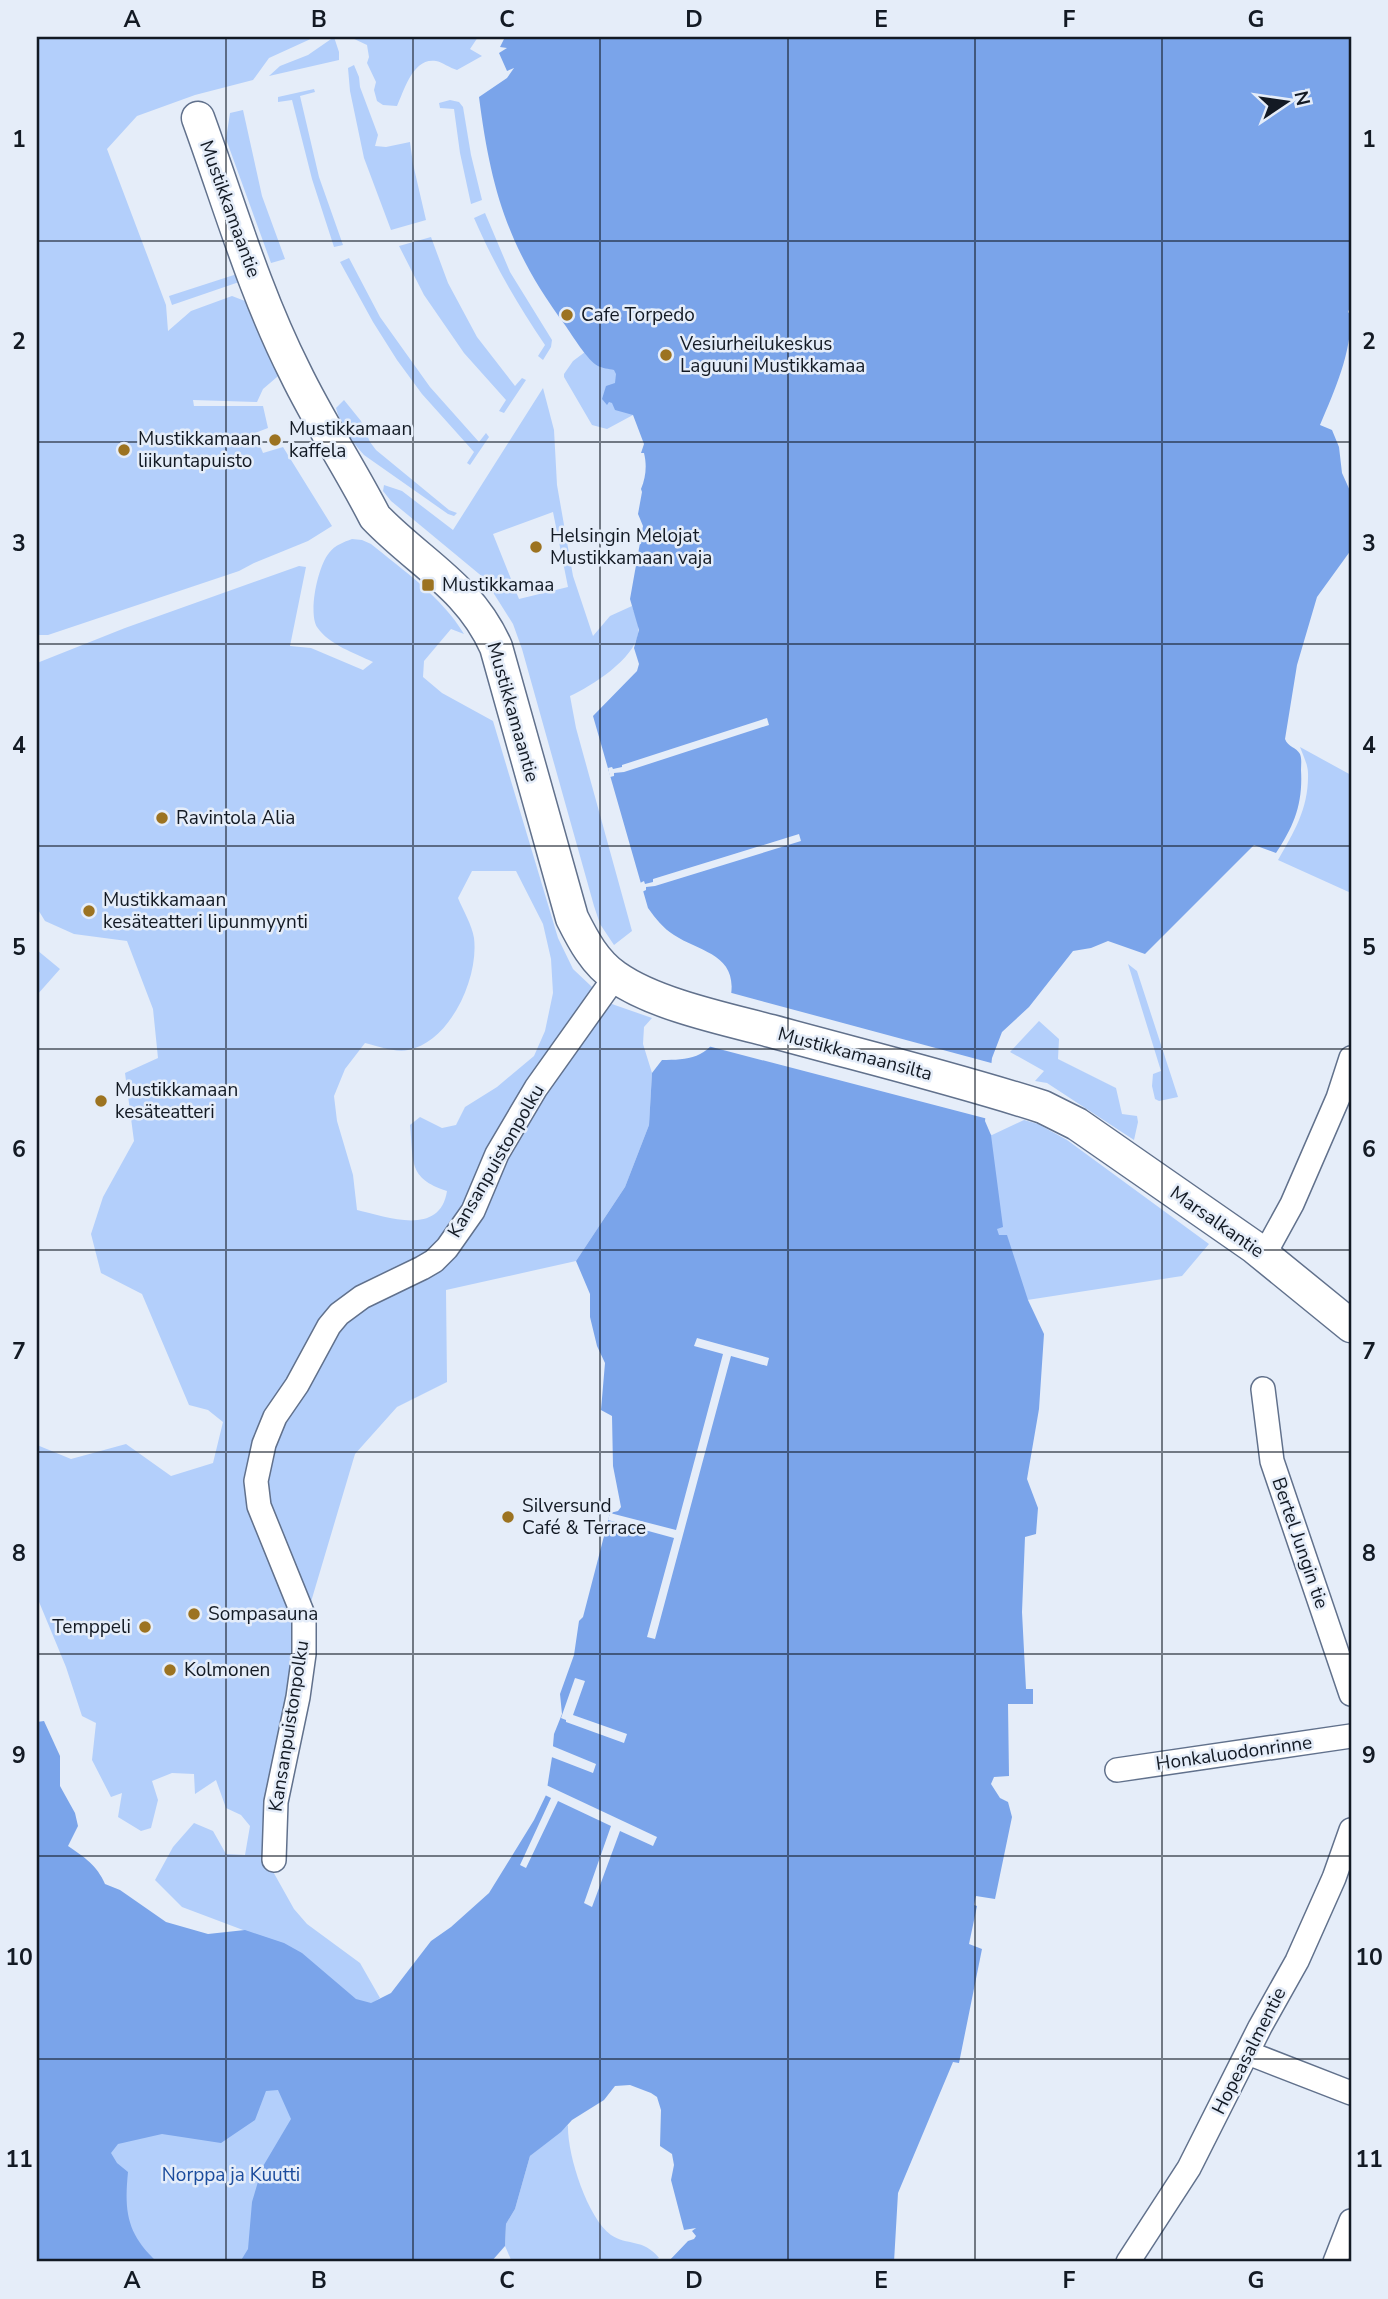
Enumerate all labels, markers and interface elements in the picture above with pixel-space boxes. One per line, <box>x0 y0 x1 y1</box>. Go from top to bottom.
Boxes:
text: A <box>123 4 141 35</box>
text: B <box>311 4 327 35</box>
text: C <box>499 4 515 35</box>
text: D <box>685 4 703 35</box>
text: E <box>874 4 888 35</box>
text: F <box>1063 4 1076 35</box>
text: G <box>1248 4 1264 35</box>
north arrow <box>1252 66 1322 136</box>
text: N <box>1287 89 1316 108</box>
text: 1 <box>12 124 26 155</box>
text: 1 <box>1362 124 1376 155</box>
street label: Mustikkamaantie <box>193 137 267 281</box>
place label: Cafe Torpedo <box>581 302 695 328</box>
marker: Cafe Torpedo <box>559 307 575 323</box>
text: 2 <box>12 326 26 357</box>
text: 2 <box>1362 326 1376 357</box>
place label: Vesiurheilukeskus Laguuni Mustikkamaa <box>679 331 865 379</box>
marker: Vesiurheilukeskus Laguuni Mustikkamaa <box>658 347 674 363</box>
place label: Mustikkamaan kaffela <box>289 416 412 464</box>
place label: Mustikkamaan liikuntapuisto <box>138 426 261 474</box>
marker: Mustikkamaan kaffela <box>267 432 283 448</box>
marker: Mustikkamaan liikuntapuisto <box>116 442 132 458</box>
place label: Helsingin Melojat Mustikkamaan vaja <box>550 523 712 571</box>
text: 3 <box>12 528 26 559</box>
text: 3 <box>1362 528 1376 559</box>
marker: Helsingin Melojat Mustikkamaan vaja <box>528 539 544 555</box>
place label: Mustikkamaa <box>442 572 554 598</box>
marker: Mustikkamaa <box>420 577 436 593</box>
street label: Mustikkamaantie <box>481 639 545 785</box>
text: 4 <box>12 730 26 761</box>
text: 4 <box>1362 730 1376 761</box>
place label: Ravintola Alia <box>176 805 295 831</box>
marker: Ravintola Alia <box>154 810 170 826</box>
place label: Mustikkamaan kesäteatteri lipunmyynti <box>103 887 308 935</box>
marker: Mustikkamaan kesäteatteri lipunmyynti <box>81 903 97 919</box>
text: 5 <box>12 932 26 963</box>
text: 5 <box>1362 932 1376 963</box>
street label: Mustikkamaansilta <box>775 1021 935 1087</box>
place label: Mustikkamaan kesäteatteri <box>115 1077 238 1125</box>
street label: Kansanpuistonpolku <box>441 1079 551 1243</box>
marker: Mustikkamaan kesäteatteri <box>93 1093 109 1109</box>
text: 6 <box>12 1134 26 1165</box>
text: 6 <box>1362 1134 1376 1165</box>
street label: Marsalkantie <box>1165 1180 1269 1264</box>
text: 7 <box>12 1336 26 1367</box>
text: 7 <box>1362 1336 1376 1367</box>
street label: Bertel Jungin tie <box>1265 1474 1335 1612</box>
place label: Silversund Café & Terrace <box>522 1493 646 1541</box>
marker: Silversund Café & Terrace <box>500 1509 516 1525</box>
text: 8 <box>12 1538 26 1569</box>
text: 8 <box>1362 1538 1376 1569</box>
place label: Sompasauna <box>208 1601 318 1627</box>
marker: Sompasauna <box>186 1606 202 1622</box>
place label: Temppeli <box>52 1614 131 1640</box>
marker: Temppeli <box>137 1619 153 1635</box>
street label: Kansanpuistonpolku <box>263 1638 315 1814</box>
place label: Kolmonen <box>184 1657 270 1683</box>
marker: Kolmonen <box>162 1662 178 1678</box>
street label: Honkaluodonrinne <box>1154 1729 1314 1777</box>
text: 9 <box>12 1740 26 1771</box>
text: 9 <box>1362 1740 1376 1771</box>
text: 10 <box>5 1942 33 1973</box>
text: 10 <box>1355 1942 1383 1973</box>
street label: Hopeasalmentie <box>1206 1983 1292 2119</box>
text: 11 <box>5 2144 33 2175</box>
text: 11 <box>1355 2144 1383 2175</box>
park label: Norppa ja Kuutti <box>162 2162 300 2188</box>
text: A <box>123 2265 141 2296</box>
text: B <box>311 2265 327 2296</box>
text: C <box>499 2265 515 2296</box>
text: D <box>685 2265 703 2296</box>
text: E <box>874 2265 888 2296</box>
text: F <box>1063 2265 1076 2296</box>
text: G <box>1248 2265 1264 2296</box>

